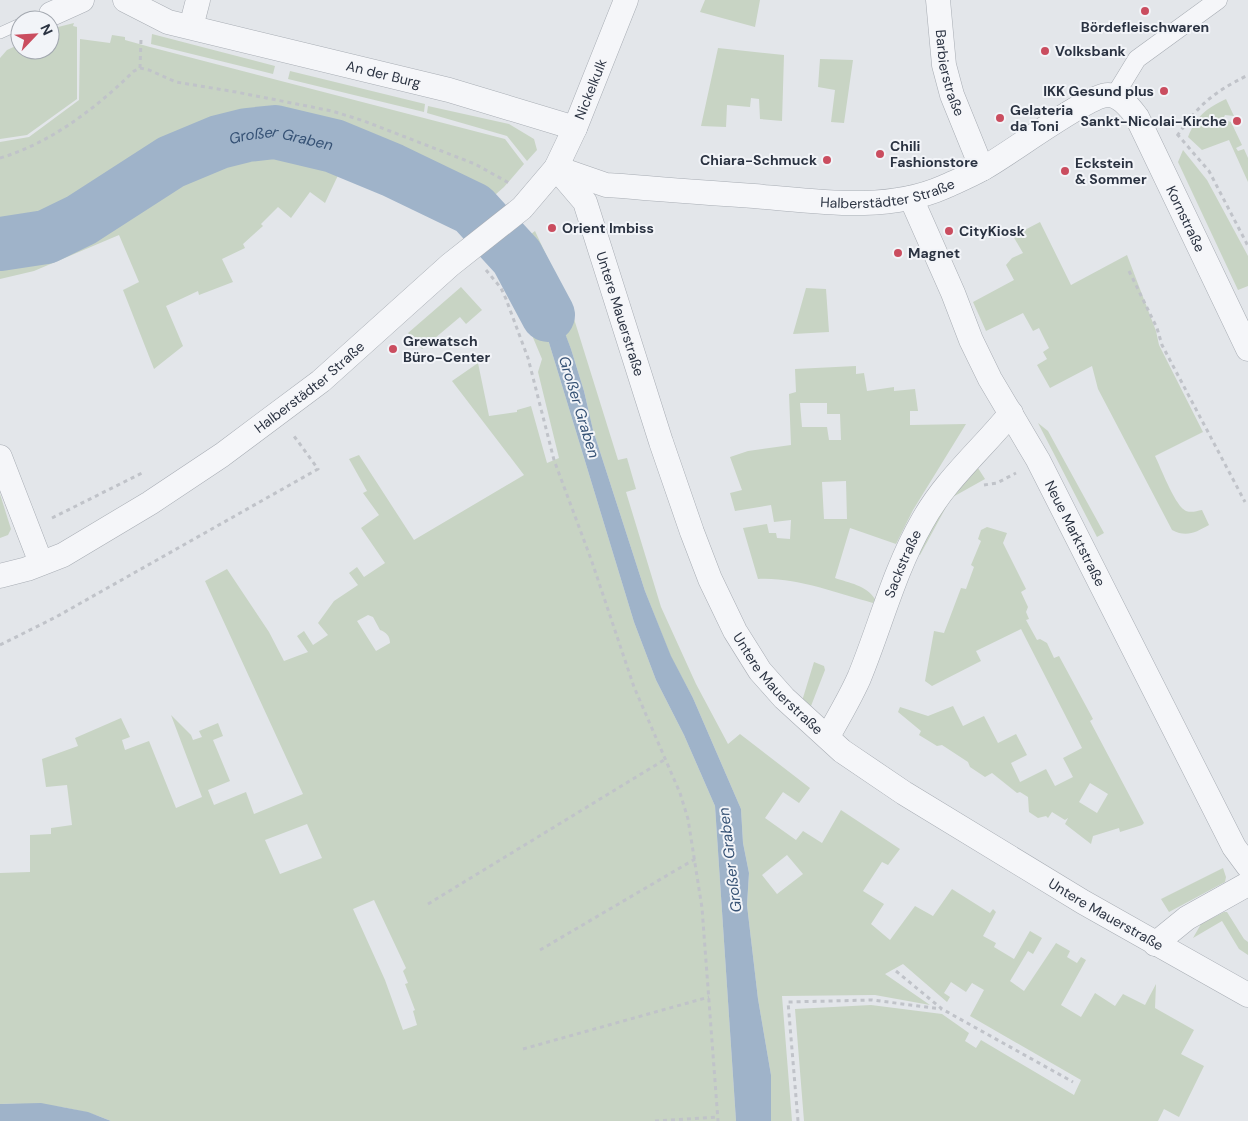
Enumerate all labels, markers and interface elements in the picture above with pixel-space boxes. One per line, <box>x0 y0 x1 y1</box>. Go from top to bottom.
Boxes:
marker: Bördefleischwaren <box>1139 5 1151 17</box>
north arrow <box>10 10 60 60</box>
place label: Bördefleischwaren <box>1081 18 1209 36</box>
text: N <box>36 21 57 38</box>
street label: Barbierstraße <box>932 29 969 119</box>
place label: Volksbank <box>1055 42 1126 60</box>
marker: Volksbank <box>1039 45 1051 57</box>
street label: An der Burg <box>344 56 423 92</box>
street label: Nickelkulk <box>570 56 611 122</box>
place label: IKK Gesund plus <box>1043 82 1154 100</box>
marker: IKK Gesund plus <box>1158 85 1170 97</box>
place label: Gelateria da Toni <box>1010 101 1073 135</box>
marker: Gelateria da Toni <box>994 112 1006 124</box>
place label: Sankt-Nicolai-Kirche <box>1080 112 1227 130</box>
marker: Sankt-Nicolai-Kirche <box>1231 115 1243 127</box>
water label: Großer Graben <box>227 122 335 156</box>
place label: Chili Fashionstore <box>890 137 978 171</box>
marker: Chili Fashionstore <box>874 148 886 160</box>
place label: Chiara-Schmuck <box>700 151 817 169</box>
marker: Chiara-Schmuck <box>821 154 833 166</box>
place label: Eckstein & Sommer <box>1075 154 1147 188</box>
marker: Eckstein & Sommer <box>1059 165 1071 177</box>
street label: Halberstädter Straße <box>820 174 957 212</box>
street label: Kornstraße <box>1162 183 1209 255</box>
place label: Orient Imbiss <box>562 219 654 237</box>
marker: Orient Imbiss <box>546 222 558 234</box>
place label: CityKiosk <box>959 222 1025 240</box>
marker: CityKiosk <box>943 225 955 237</box>
place label: Magnet <box>908 244 960 262</box>
marker: Magnet <box>892 247 904 259</box>
street label: Untere Mauerstraße <box>592 249 649 378</box>
place label: Grewatsch Büro-Center <box>403 332 490 366</box>
street label: Halberstädter Straße <box>251 337 368 437</box>
marker: Grewatsch Büro-Center <box>387 343 399 355</box>
water label: Großer Graben <box>554 354 604 461</box>
street label: Neue Marktstraße <box>1041 477 1110 589</box>
street label: Sackstraße <box>880 527 925 600</box>
street label: Untere Mauerstraße <box>729 629 827 738</box>
water label: Großer Graben <box>714 806 746 914</box>
street label: Untere Mauerstraße <box>1045 874 1167 954</box>

